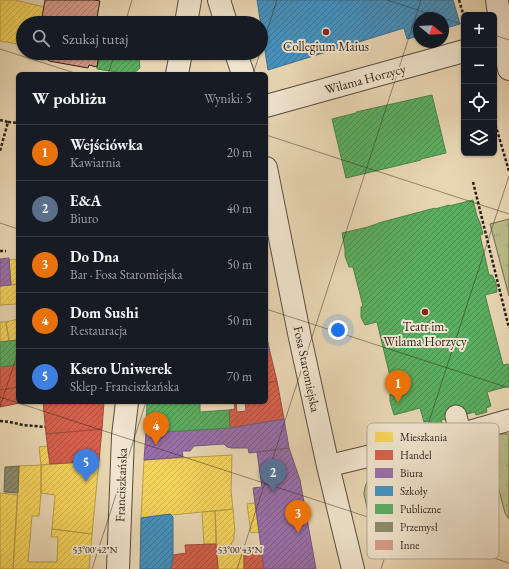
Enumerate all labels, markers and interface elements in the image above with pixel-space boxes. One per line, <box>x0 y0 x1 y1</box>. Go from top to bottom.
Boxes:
north arrow <box>413 12 449 48</box>
map controls <box>461 12 497 156</box>
button: + <box>461 12 497 48</box>
search box <box>16 16 268 60</box>
icon: search <box>30 27 52 49</box>
marker: Collegium Maius <box>321 27 331 37</box>
text: Szukaj tutaj <box>62 29 128 48</box>
place label: Collegium Maius <box>283 38 369 55</box>
button: − <box>461 48 497 84</box>
street label: Wilama Horzycy <box>323 60 408 98</box>
button: locate <box>461 84 497 120</box>
text: W pobliżu <box>32 87 106 109</box>
text: Wyniki: 5 <box>204 90 252 107</box>
button: layers <box>461 120 497 156</box>
text: Wejściówka <box>70 135 143 154</box>
text: 1 <box>42 144 48 161</box>
text: 20 m <box>227 144 252 161</box>
text: Kawiarnia <box>70 154 121 171</box>
text: E&A <box>70 191 101 210</box>
text: 2 <box>42 200 48 217</box>
text: 40 m <box>227 200 252 217</box>
text: Biuro <box>70 210 98 227</box>
text: Do Dna <box>70 247 119 266</box>
text: 3 <box>42 256 48 273</box>
text: 50 m <box>227 256 252 273</box>
text: Bar · Fosa Staromiejska <box>70 266 183 283</box>
text: Dom Sushi <box>70 303 139 322</box>
marker: Teatr im. Wilama Horzycy <box>420 307 430 317</box>
text: 4 <box>42 312 48 329</box>
text: 50 m <box>227 312 252 329</box>
place label: Teatr im. Wilama Horzycy <box>383 318 467 350</box>
your location <box>328 320 348 340</box>
text: Restauracja <box>70 322 127 339</box>
street label: Fosa Staromiejska <box>290 324 325 414</box>
text: Ksero Uniwerek <box>70 359 172 378</box>
text: 5 <box>42 368 48 385</box>
text: 70 m <box>227 368 252 385</box>
pin: 1 <box>385 370 411 403</box>
text: Sklep · Franciszkańska <box>70 378 179 395</box>
pin: 4 <box>143 412 169 445</box>
legend <box>367 423 499 559</box>
text: Mieszkania <box>400 430 448 444</box>
street label: Franciszkańska <box>111 447 131 522</box>
text: Handel <box>400 448 432 462</box>
pin: 5 <box>73 449 99 482</box>
pin: 2 <box>260 459 286 492</box>
text: Biura <box>400 466 424 480</box>
text: Szkoły <box>400 484 428 498</box>
pin: 3 <box>285 500 311 533</box>
text: Publiczne <box>400 502 442 516</box>
text: Przemysł <box>400 520 438 534</box>
text: Inne <box>400 538 420 552</box>
text: 53°00'42"N <box>73 543 118 556</box>
text: 53°00'43"N <box>218 543 263 556</box>

